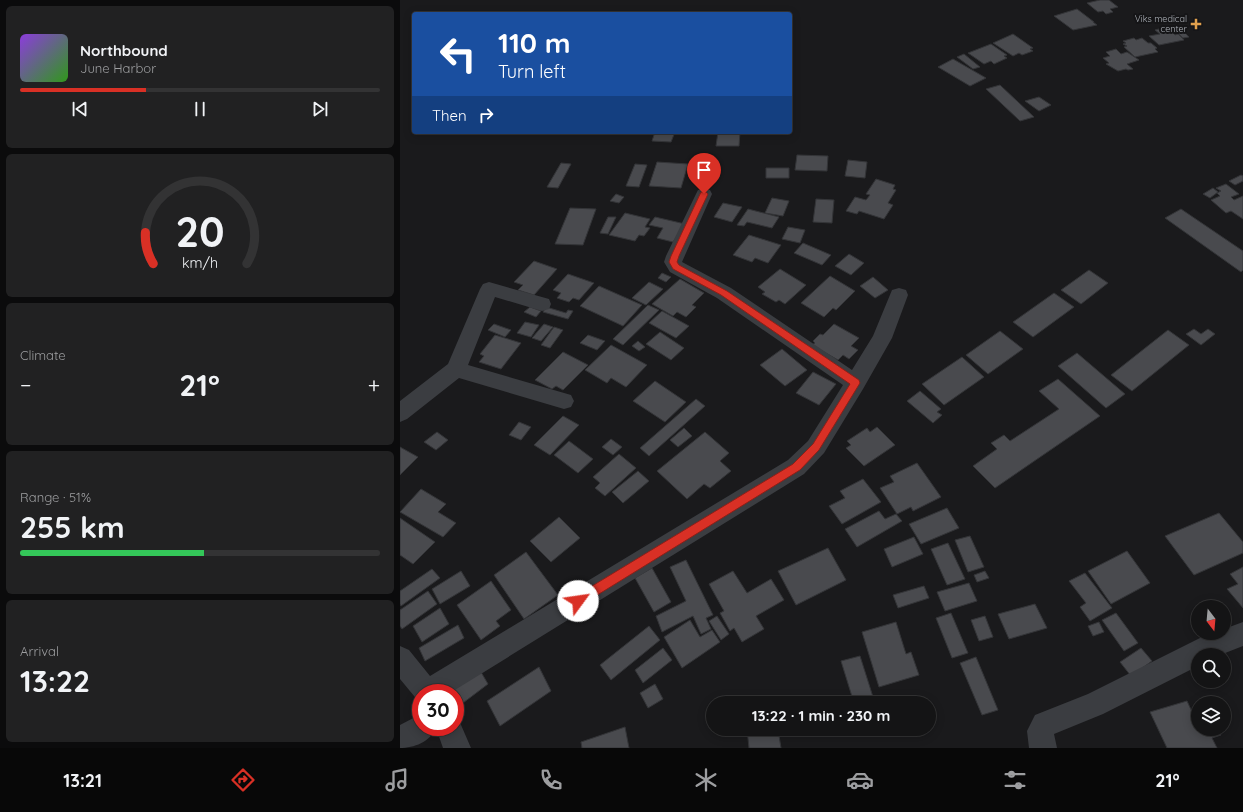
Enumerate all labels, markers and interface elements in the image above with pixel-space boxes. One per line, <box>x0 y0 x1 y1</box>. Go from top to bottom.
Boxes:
place label: Viks medical center <box>1135 13 1188 34</box>
marker: Viks medical center <box>1190 18 1202 30</box>
text: 110 m <box>498 25 571 60</box>
icon: left <box>432 28 484 80</box>
text: Northbound <box>80 41 168 60</box>
text: June Harbor <box>80 60 156 76</box>
text: Turn left <box>498 60 566 83</box>
icon: previous <box>69 98 91 120</box>
icon: pause <box>189 98 211 120</box>
icon: next <box>309 98 331 120</box>
icon: right <box>475 104 497 126</box>
text: Then <box>432 106 467 125</box>
pin <box>687 153 721 194</box>
icon: arrive <box>693 159 715 181</box>
text: 20 <box>175 204 225 256</box>
text: km/h <box>182 253 218 271</box>
text: Climate <box>20 347 66 363</box>
text: 21° <box>179 366 220 404</box>
text: − <box>20 371 31 399</box>
text: + <box>368 371 380 399</box>
text: Range · 51% <box>20 489 91 505</box>
text: 255 km <box>20 508 125 546</box>
position arrow <box>557 580 599 622</box>
north arrow <box>1191 600 1231 640</box>
map controls <box>1191 600 1231 736</box>
text: Arrival <box>20 643 59 659</box>
button: search <box>1191 648 1231 688</box>
text: 13:22 <box>20 662 90 700</box>
speed limit sign: 30 <box>412 684 464 736</box>
button: layers <box>1191 696 1231 736</box>
text: 13:22 · 1 min · 230 m <box>752 706 890 725</box>
icon: directions <box>229 766 257 794</box>
icon: music <box>383 766 411 794</box>
icon: phone <box>537 766 565 794</box>
icon: climate <box>692 766 720 794</box>
icon: car <box>846 766 874 794</box>
icon: filters <box>1001 766 1029 794</box>
text: 13:21 <box>63 769 102 792</box>
text: 21° <box>1155 769 1180 792</box>

